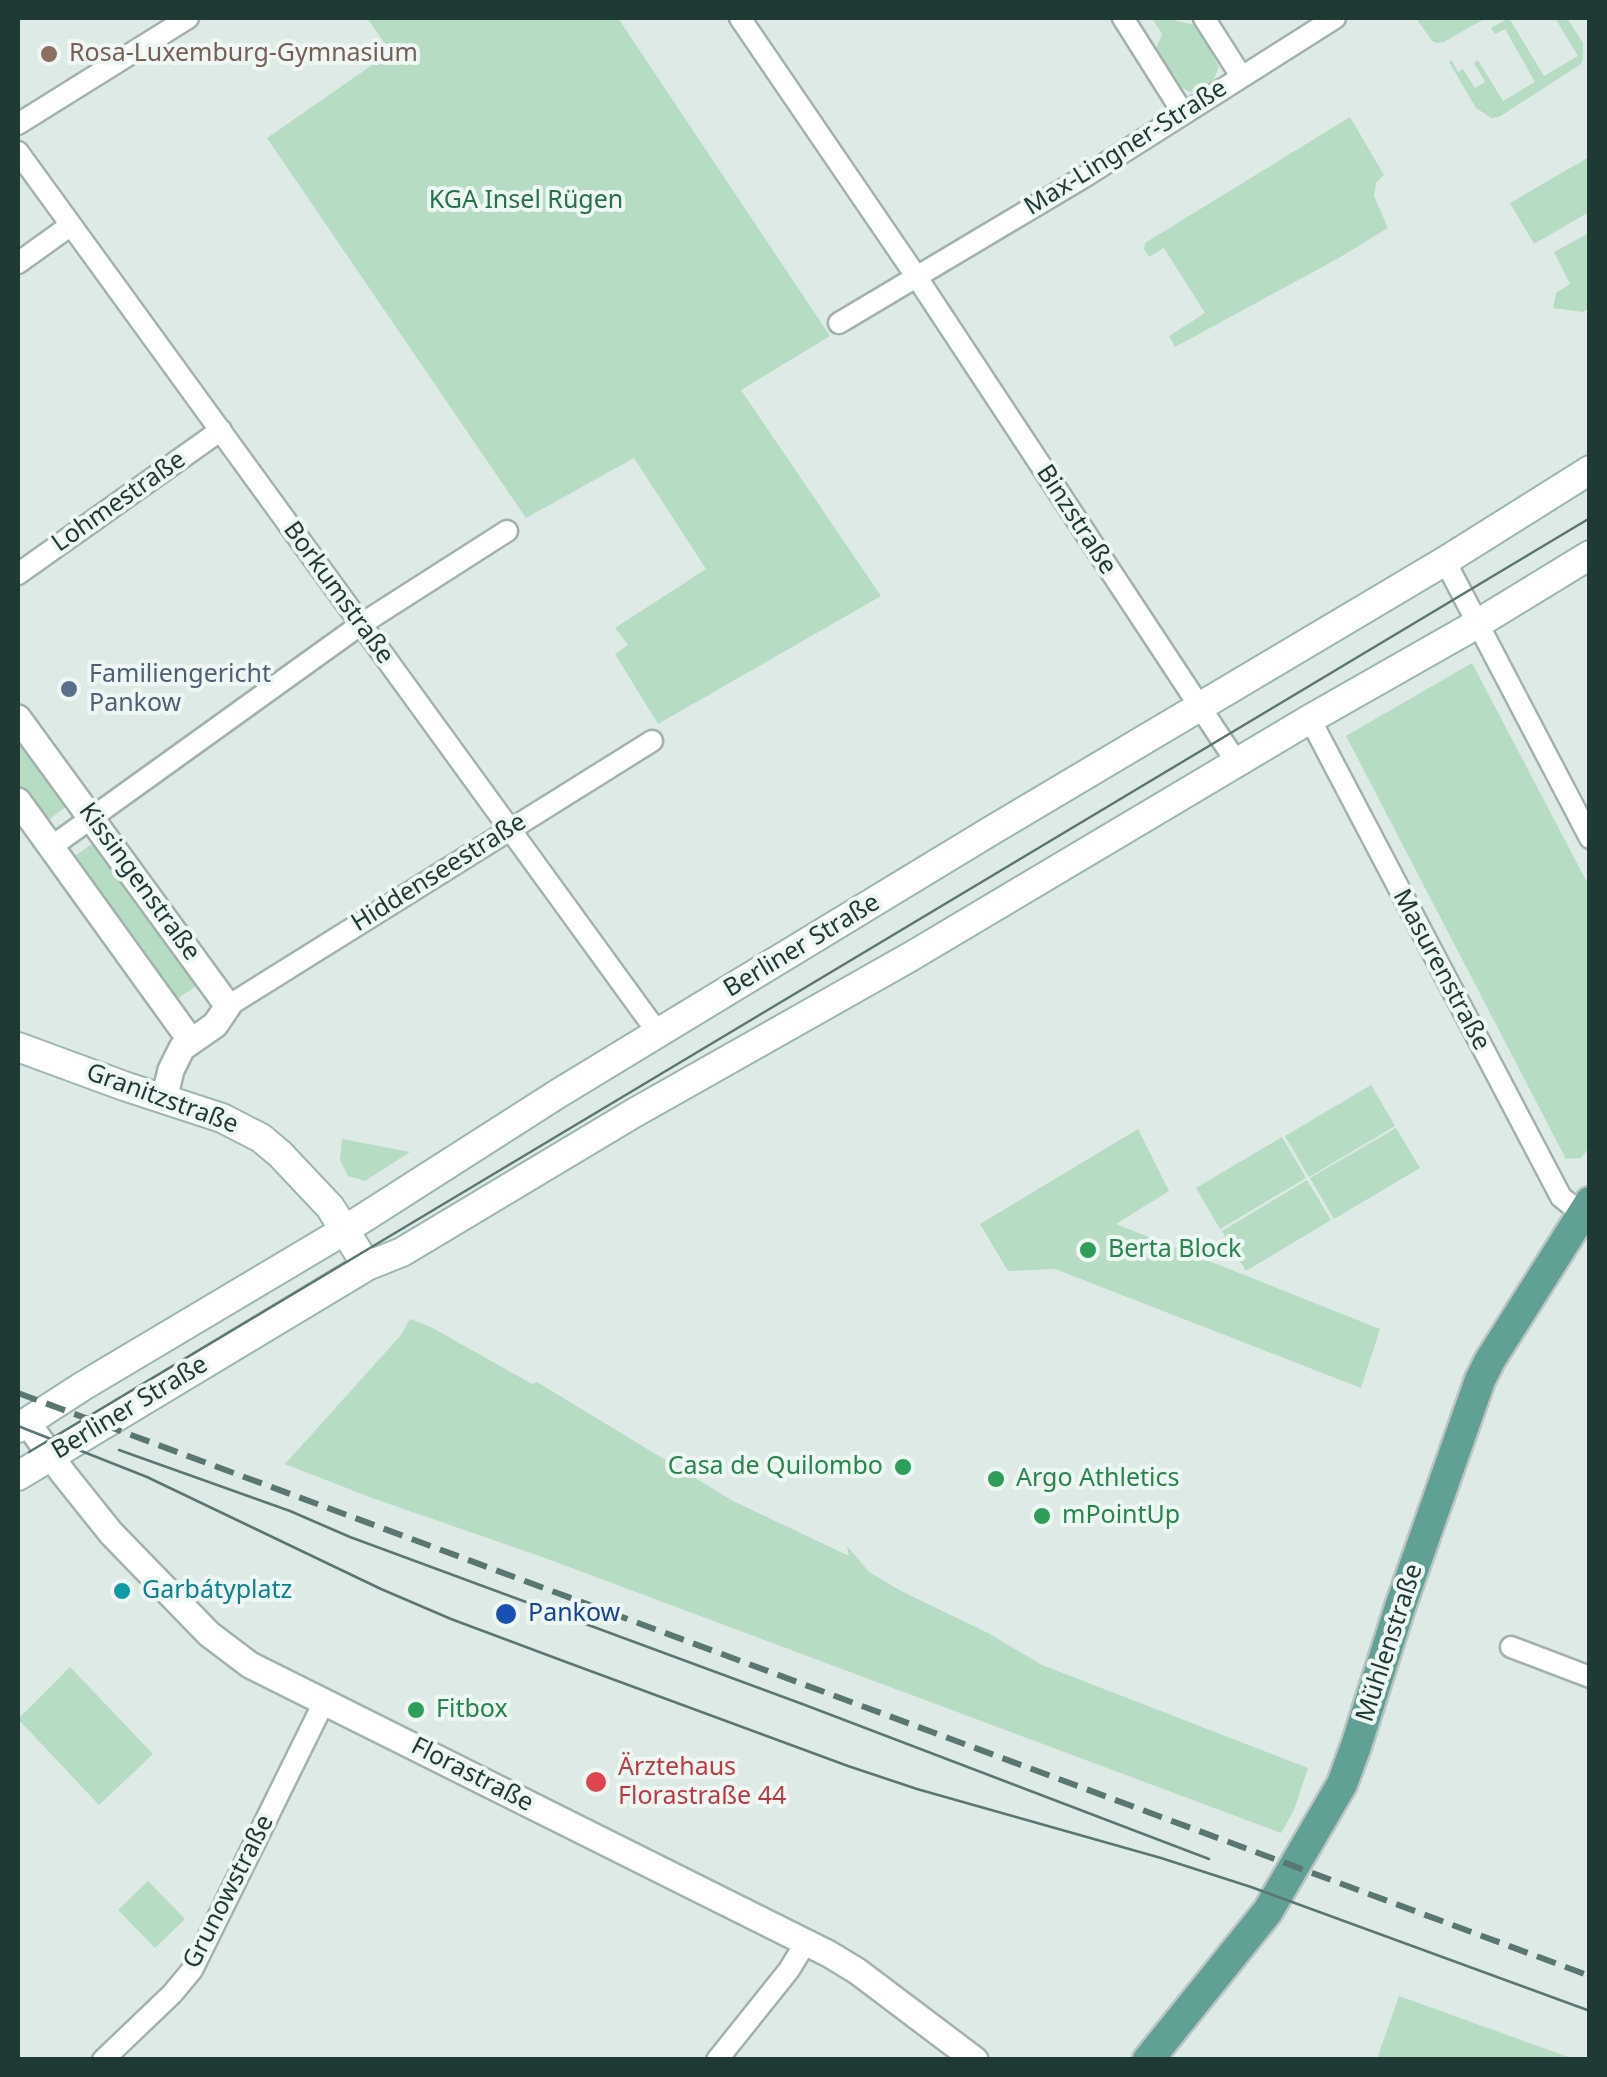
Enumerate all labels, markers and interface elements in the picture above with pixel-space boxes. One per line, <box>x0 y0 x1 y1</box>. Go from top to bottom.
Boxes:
place label: Rosa-Luxemburg-Gymnasium <box>69 39 418 69</box>
marker: Rosa-Luxemburg-Gymnasium <box>38 43 60 65</box>
street label: Max-Lingner-Straße <box>1019 74 1233 222</box>
park label: KGA Insel Rügen <box>429 186 623 216</box>
street label: Lohmestraße <box>47 445 191 559</box>
street label: Binzstraße <box>1029 460 1123 580</box>
street label: Borkumstraße <box>276 516 400 670</box>
place label: Familiengericht Pankow <box>89 660 271 719</box>
marker: Familiengericht Pankow <box>58 678 80 700</box>
street label: Kissingenstraße <box>72 797 206 967</box>
street label: Hiddenseestraße <box>346 807 532 939</box>
street label: Masurenstraße <box>1386 884 1496 1056</box>
street label: Berliner Straße <box>719 888 885 1004</box>
street label: Granitzstraße <box>82 1058 242 1140</box>
place label: Berta Block <box>1108 1235 1241 1265</box>
marker: Berta Block <box>1077 1239 1099 1261</box>
street label: Berliner Straße <box>47 1350 213 1466</box>
place label: Casa de Quilombo <box>668 1452 883 1482</box>
marker: Casa de Quilombo <box>892 1456 914 1478</box>
place label: Argo Athletics <box>1016 1464 1179 1494</box>
marker: Argo Athletics <box>985 1468 1007 1490</box>
place label: mPointUp <box>1062 1501 1180 1531</box>
marker: mPointUp <box>1031 1505 1053 1527</box>
street label: Mühlenstraße <box>1350 1560 1430 1726</box>
place label: Garbátyplatz <box>142 1576 292 1606</box>
marker: Garbátyplatz <box>111 1580 133 1602</box>
place label: Pankow <box>528 1599 620 1629</box>
marker: Pankow <box>493 1601 519 1627</box>
place label: Fitbox <box>436 1695 508 1725</box>
marker: Fitbox <box>405 1699 427 1721</box>
street label: Florastraße <box>406 1731 538 1819</box>
place label: Ärztehaus Florastraße 44 <box>618 1753 786 1812</box>
marker: Ärztehaus Florastraße 44 <box>583 1769 609 1795</box>
street label: Grunowstraße <box>177 1810 281 1974</box>

